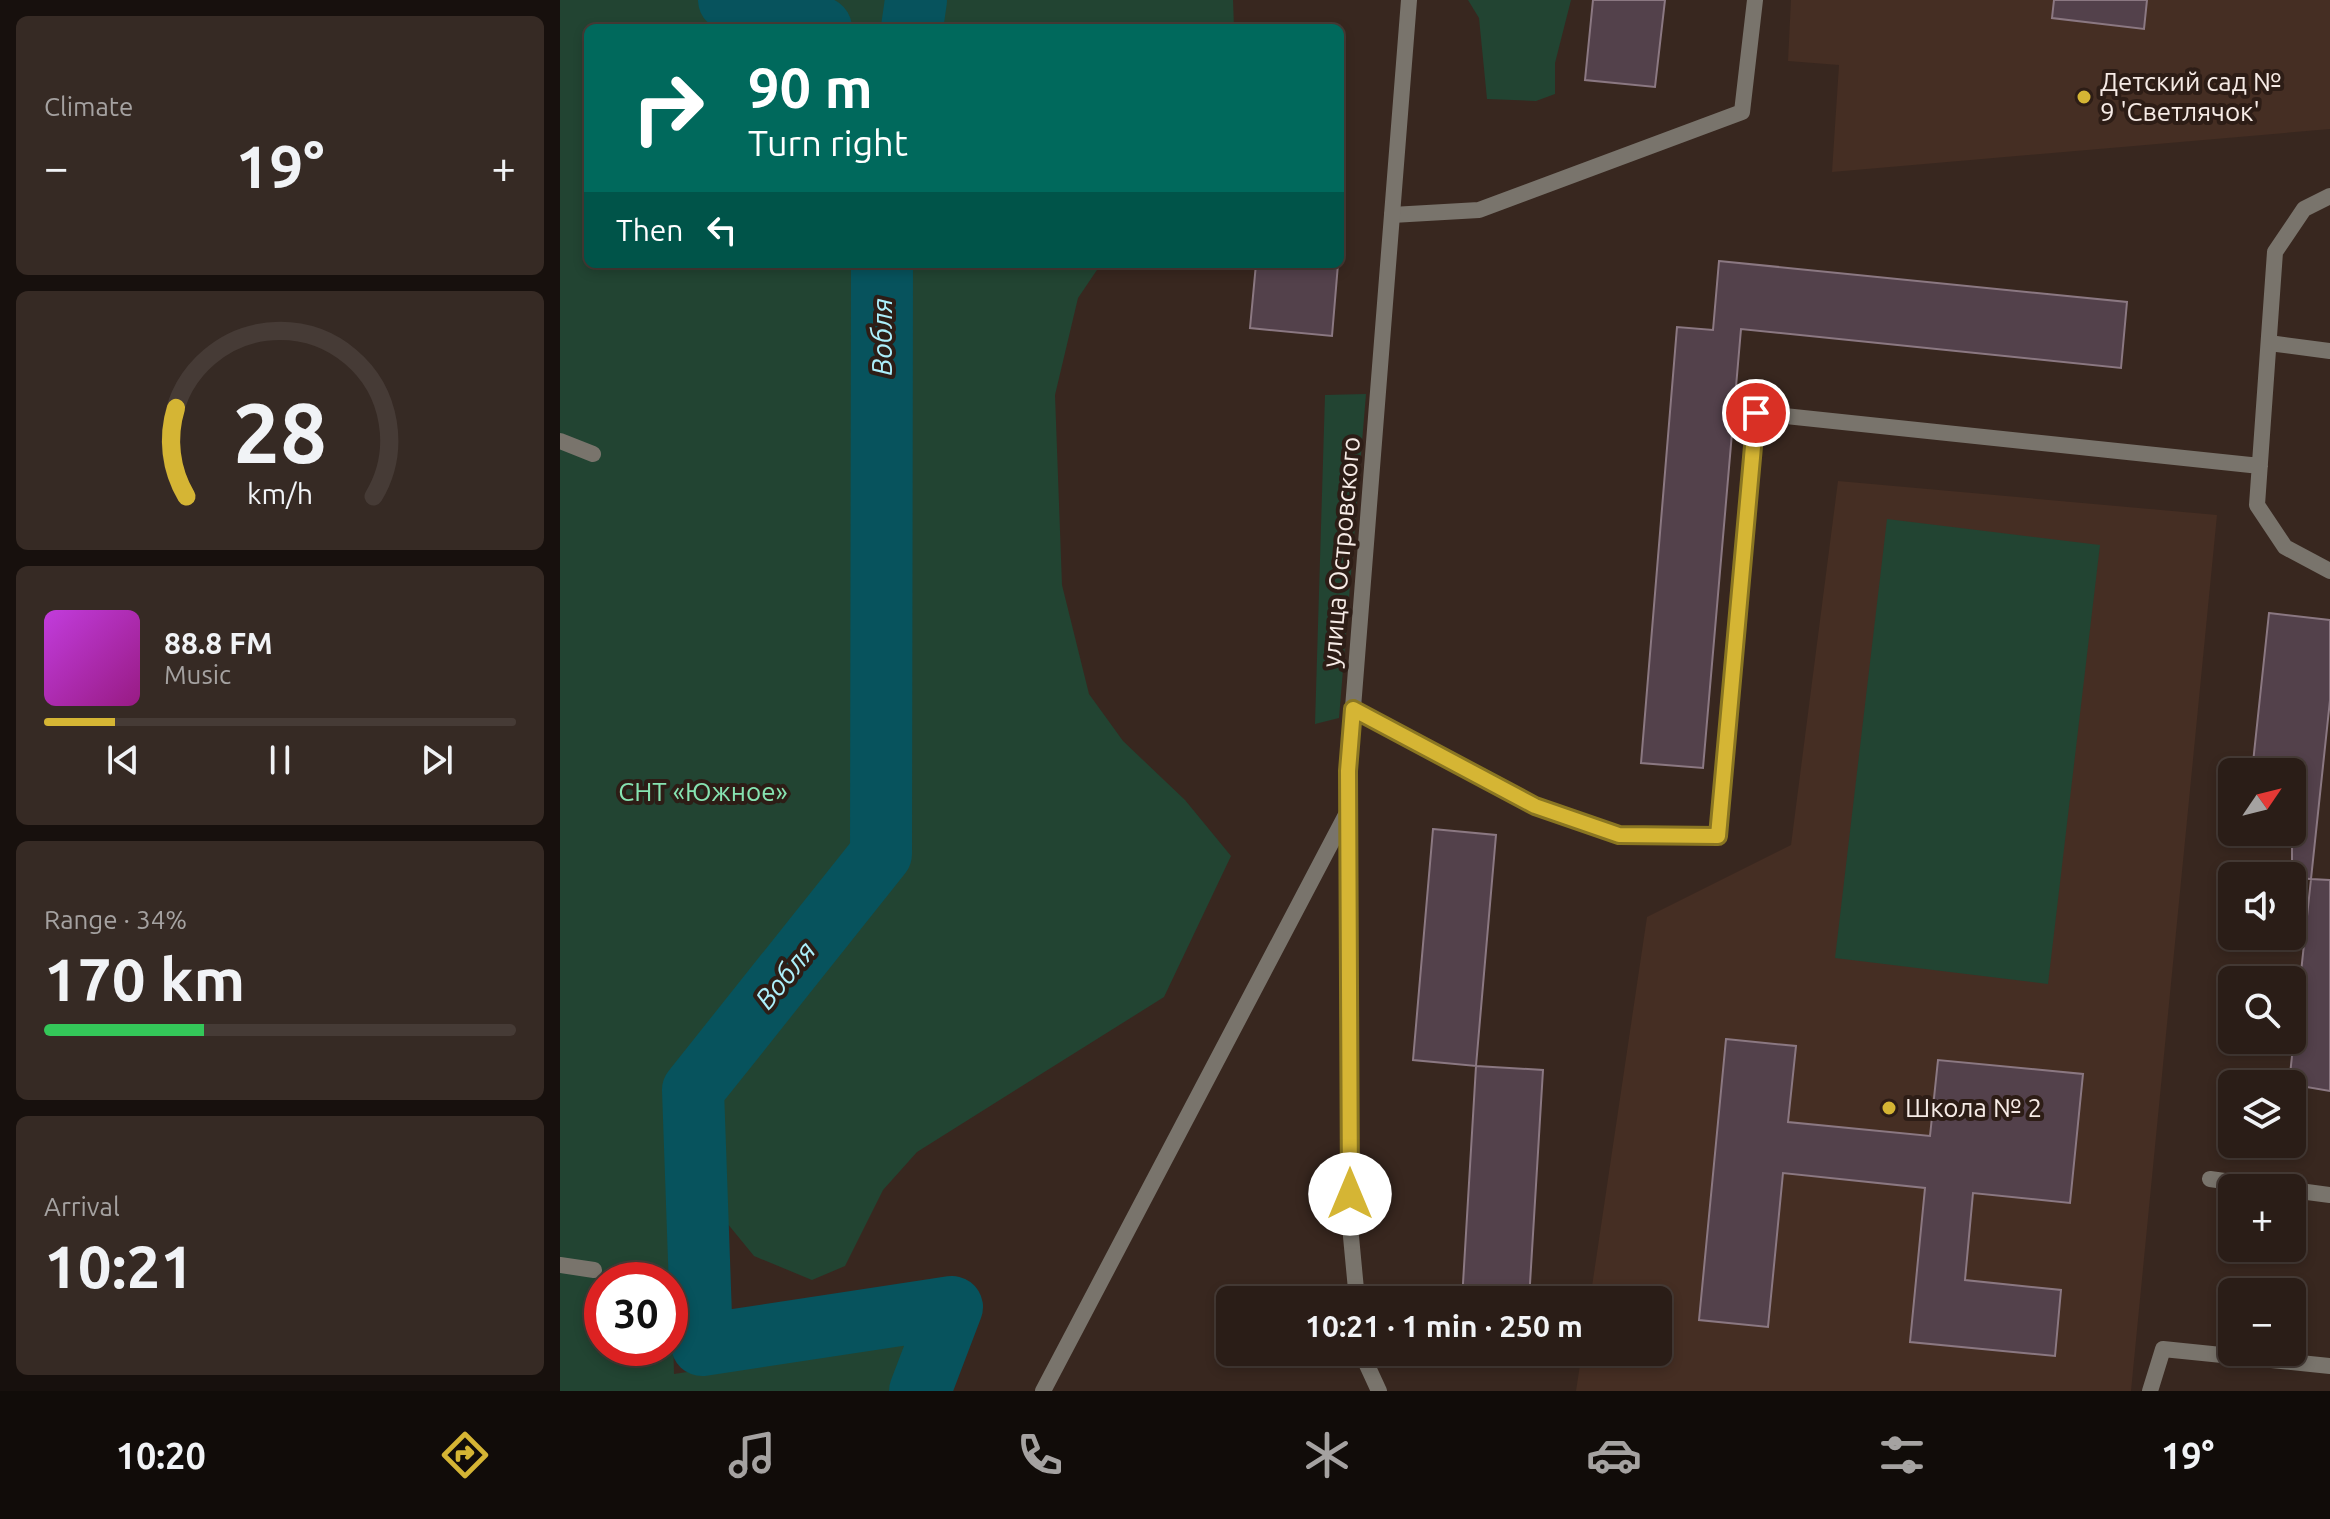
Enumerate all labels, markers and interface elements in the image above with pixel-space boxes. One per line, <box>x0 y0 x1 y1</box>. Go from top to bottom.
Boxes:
icon: right <box>616 56 720 160</box>
text: 90 m <box>748 56 873 119</box>
place label: Детский сад № 9 'Светлячок' <box>2100 67 2281 126</box>
marker: Детский сад № 9 'Светлячок' <box>2075 88 2093 106</box>
text: Climate <box>44 92 133 121</box>
text: Turn right <box>748 122 908 163</box>
text: 19° <box>236 132 324 199</box>
text: − <box>44 142 69 191</box>
text: + <box>491 142 516 191</box>
icon: left <box>700 208 744 252</box>
text: Then <box>616 213 684 247</box>
water label: Вобля <box>866 298 897 376</box>
pin <box>1722 379 1790 447</box>
text: 28 <box>233 384 327 478</box>
icon: arrive <box>1734 391 1778 435</box>
street label: улица Островского <box>1316 435 1365 669</box>
text: km/h <box>247 477 313 509</box>
text: 88.8 FM <box>164 626 273 660</box>
text: Music <box>164 660 231 689</box>
icon: previous <box>101 738 145 782</box>
icon: pause <box>258 738 302 782</box>
icon: next <box>415 738 459 782</box>
north arrow <box>2218 758 2306 846</box>
map controls <box>2218 758 2306 1366</box>
park label: СНТ «Южное» <box>618 777 788 806</box>
button: sound <box>2218 862 2306 950</box>
text: Range · 34% <box>44 905 187 934</box>
water label: Вобля <box>748 935 821 1015</box>
text: 170 km <box>44 945 245 1012</box>
button: search <box>2218 966 2306 1054</box>
button: layers <box>2218 1070 2306 1158</box>
place label: Школа № 2 <box>1905 1093 2042 1122</box>
marker: Школа № 2 <box>1880 1099 1898 1117</box>
position arrow <box>1308 1152 1392 1236</box>
button: + <box>2218 1174 2306 1262</box>
text: Arrival <box>44 1192 120 1221</box>
text: 10:21 <box>44 1232 194 1299</box>
speed limit sign: 30 <box>584 1262 688 1366</box>
button: − <box>2218 1278 2306 1366</box>
text: 10:21 · 1 min · 250 m <box>1305 1309 1583 1343</box>
icon: directions <box>437 1427 493 1483</box>
icon: music <box>724 1427 780 1483</box>
icon: phone <box>1012 1427 1068 1483</box>
icon: climate <box>1299 1427 1355 1483</box>
icon: car <box>1586 1427 1642 1483</box>
icon: filters <box>1874 1427 1930 1483</box>
text: 10:20 <box>116 1435 206 1476</box>
text: 19° <box>2161 1435 2214 1476</box>

